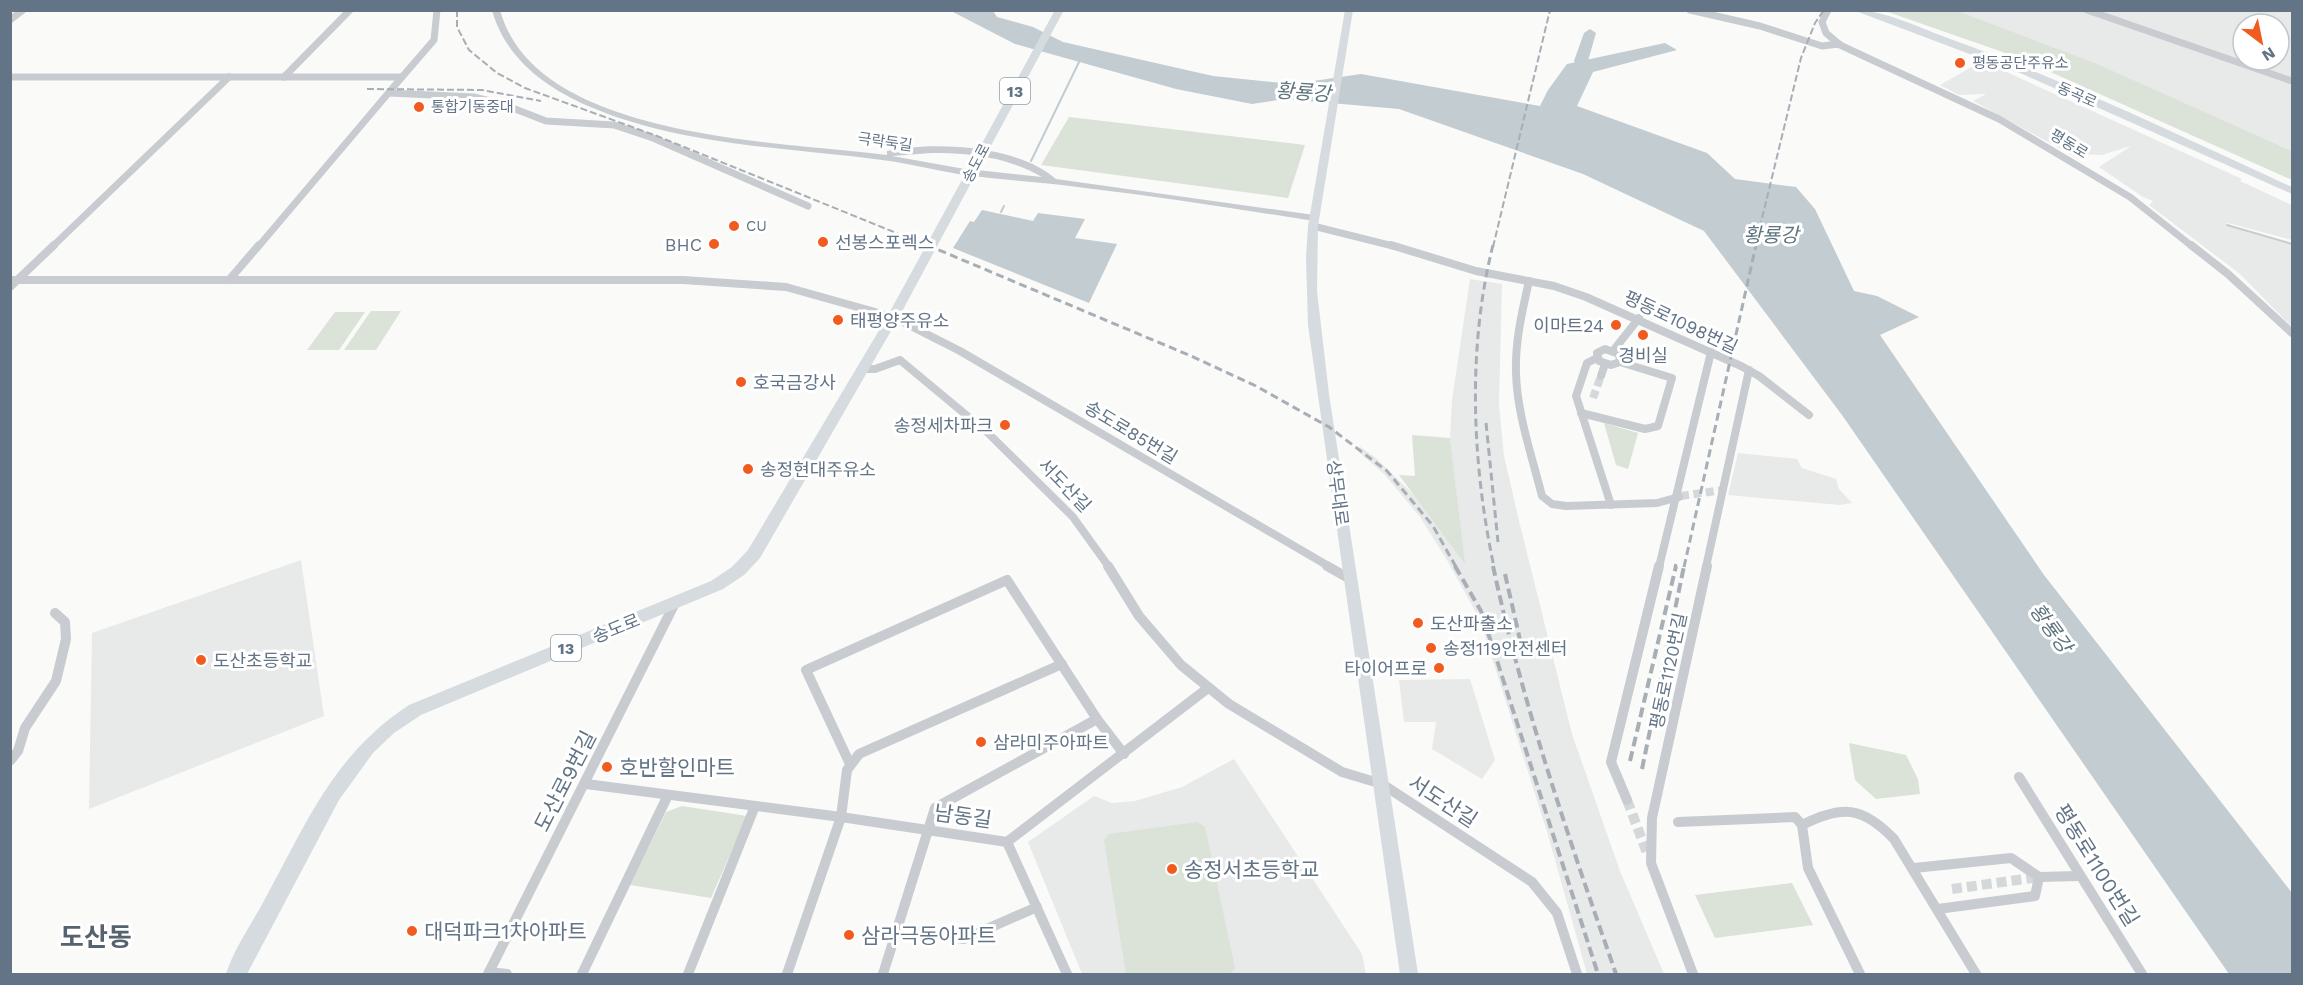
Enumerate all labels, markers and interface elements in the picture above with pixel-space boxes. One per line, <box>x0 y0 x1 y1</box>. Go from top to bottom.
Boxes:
north arrow <box>2231 12 2291 72</box>
text: N <box>2259 43 2279 65</box>
place label: 평동공단주유소 <box>1972 54 2069 72</box>
marker: 평동공단주유소 <box>1953 56 1967 70</box>
road number: 13 <box>1000 78 1030 104</box>
water label: 황룡강 <box>1275 78 1334 106</box>
street label: 동곡로 <box>2054 78 2100 112</box>
place label: 통합기동중대 <box>431 98 514 116</box>
marker: 통합기동중대 <box>412 100 426 114</box>
street label: 평동로 <box>2047 126 2091 162</box>
street label: 극락둑길 <box>856 129 914 155</box>
street label: 송도로 <box>958 140 994 186</box>
place label: CU <box>746 217 767 235</box>
marker: CU <box>727 219 741 233</box>
water label: 황룡강 <box>1743 223 1801 247</box>
place label: 선봉스포렉스 <box>835 232 934 253</box>
place label: BHC <box>665 234 702 255</box>
marker: 선봉스포렉스 <box>816 235 830 249</box>
marker: BHC <box>707 237 721 251</box>
street label: 평동로1098번길 <box>1621 286 1741 358</box>
place label: 태평양주유소 <box>850 310 949 331</box>
marker: 태평양주유소 <box>831 313 845 327</box>
place label: 이마트24 <box>1533 315 1604 336</box>
marker: 이마트24 <box>1609 318 1623 332</box>
marker: 경비실 <box>1636 328 1650 342</box>
place label: 경비실 <box>1618 345 1668 366</box>
place label: 호국금강사 <box>753 372 836 393</box>
marker: 호국금강사 <box>734 375 748 389</box>
street label: 송도로85번길 <box>1081 396 1181 468</box>
place label: 송정세차파크 <box>894 415 993 436</box>
marker: 송정세차파크 <box>998 418 1012 432</box>
street label: 서도산길 <box>1034 454 1096 516</box>
place label: 송정현대주유소 <box>760 459 876 480</box>
street label: 상무대로 <box>1323 459 1353 527</box>
marker: 송정현대주유소 <box>741 462 755 476</box>
water label: 황룡강 <box>2025 599 2078 659</box>
street label: 송도로 <box>589 609 643 647</box>
street label: 평동로1120번길 <box>1645 611 1691 731</box>
place label: 도산파출소 <box>1430 613 1513 634</box>
marker: 도산파출소 <box>1411 616 1425 630</box>
road number: 13 <box>551 635 581 661</box>
place label: 송정119안전센터 <box>1443 638 1568 659</box>
marker: 송정119안전센터 <box>1424 641 1438 655</box>
place label: 도산초등학교 <box>213 650 312 671</box>
marker: 도산초등학교 <box>194 653 208 667</box>
place label: 타이어프로 <box>1344 658 1427 679</box>
marker: 타이어프로 <box>1432 661 1446 675</box>
street label: 도산로9번길 <box>529 727 601 835</box>
place label: 삼라미주아파트 <box>993 732 1109 753</box>
marker: 삼라미주아파트 <box>974 735 988 749</box>
place label: 호반할인마트 <box>619 755 735 780</box>
marker: 호반할인마트 <box>600 760 614 774</box>
street label: 서도산길 <box>1404 769 1482 833</box>
street label: 평동로1100번길 <box>2050 799 2144 931</box>
street label: 남동길 <box>933 800 993 832</box>
place label: 송정서초등학교 <box>1184 857 1319 882</box>
marker: 송정서초등학교 <box>1165 862 1179 876</box>
place label: 대덕파크1차아파트 <box>424 919 587 944</box>
district label: 도산동 <box>60 922 132 952</box>
place label: 삼라극동아파트 <box>861 923 996 948</box>
marker: 대덕파크1차아파트 <box>405 924 419 938</box>
marker: 삼라극동아파트 <box>842 928 856 942</box>

